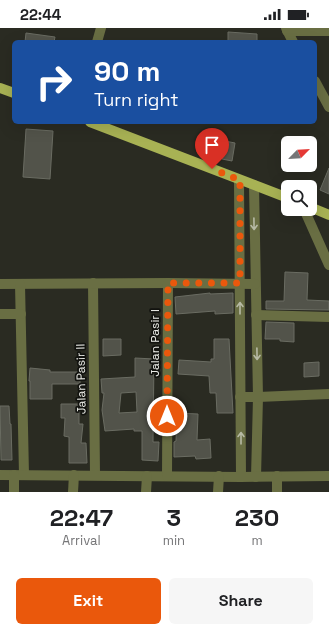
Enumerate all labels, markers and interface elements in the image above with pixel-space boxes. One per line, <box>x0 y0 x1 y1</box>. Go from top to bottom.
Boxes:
text: 22:44 <box>20 5 61 24</box>
text: 90 m <box>94 53 160 89</box>
icon: right <box>28 56 80 108</box>
text: Turn right <box>94 88 178 111</box>
pin <box>195 128 229 169</box>
icon: arrive <box>201 134 223 156</box>
north arrow <box>281 136 317 172</box>
map controls <box>281 136 317 216</box>
button: search <box>281 180 317 216</box>
one-way arrow <box>251 217 258 230</box>
one-way arrow <box>236 302 244 315</box>
street label: Jalan Pasir I <box>147 309 163 377</box>
street label: Jalan Pasir II <box>72 344 90 414</box>
one-way arrow <box>253 347 261 360</box>
position arrow <box>146 395 188 437</box>
one-way arrow <box>237 432 244 445</box>
text: 22:47 <box>50 502 113 533</box>
text: 3 <box>167 502 181 533</box>
text: 230 <box>235 502 279 533</box>
text: Arrival <box>62 532 101 549</box>
text: min <box>163 532 185 549</box>
text: m <box>251 532 263 549</box>
button: Exit <box>16 578 161 624</box>
button: Share <box>169 578 313 624</box>

